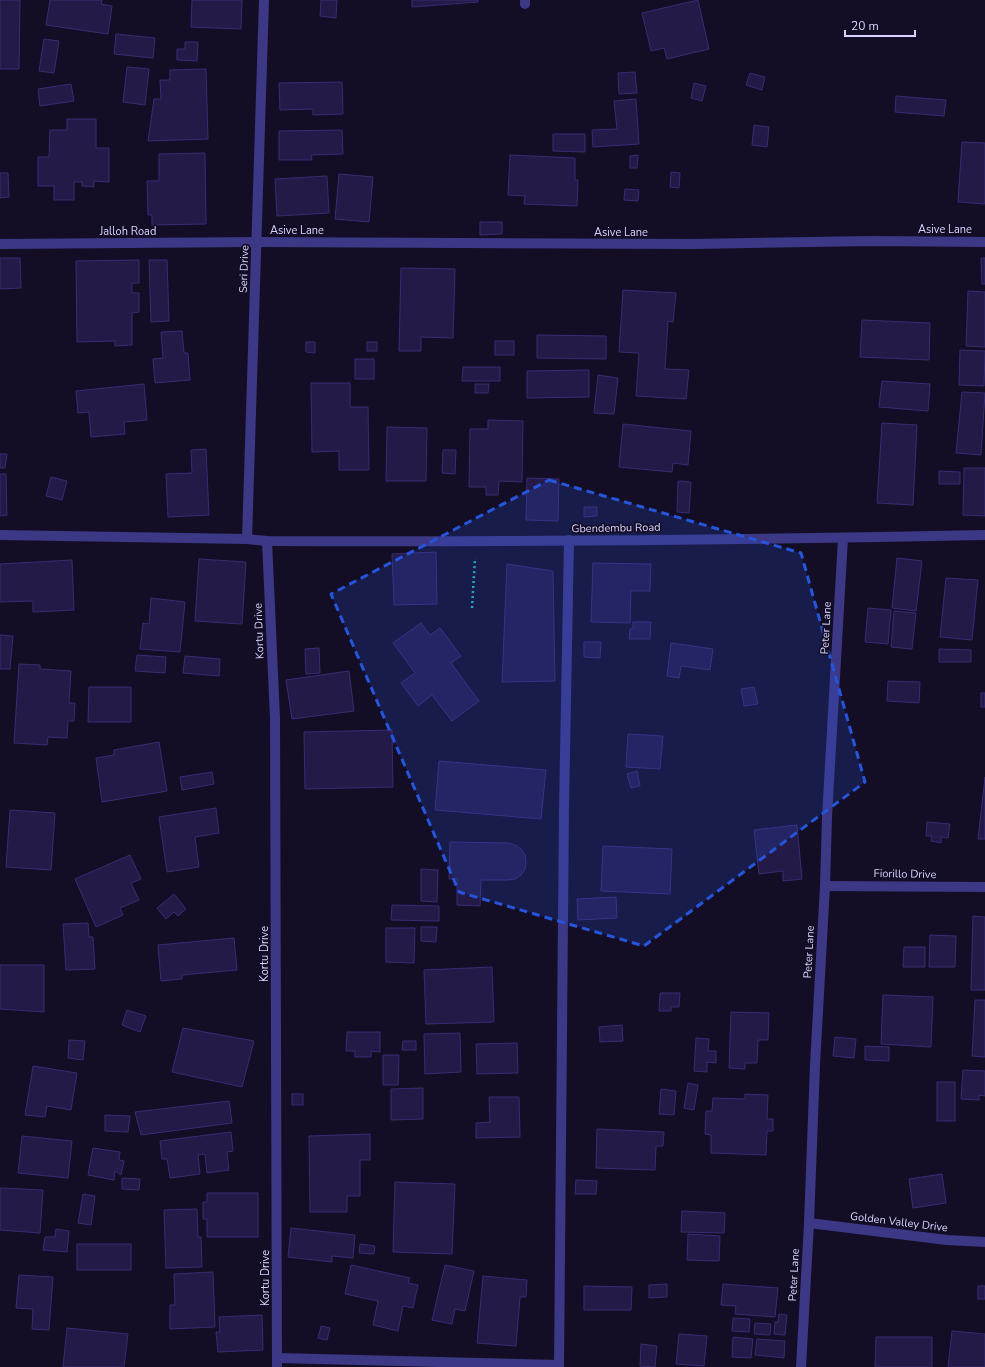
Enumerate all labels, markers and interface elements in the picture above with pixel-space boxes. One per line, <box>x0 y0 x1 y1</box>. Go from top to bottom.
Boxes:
scale bar <box>845 12 915 38</box>
text: 20 m <box>851 18 879 34</box>
street label: Asive Lane <box>918 222 972 237</box>
street label: Asive Lane <box>270 223 324 238</box>
street label: Jalloh Road <box>99 224 156 239</box>
street label: Asive Lane <box>594 225 648 240</box>
street label: Seri Drive <box>236 245 252 293</box>
street label: Gbendembu Road <box>571 520 661 536</box>
street label: Peter Lane <box>817 601 835 655</box>
street label: Kortu Drive <box>251 603 267 659</box>
street label: Fiorillo Drive <box>874 866 937 882</box>
street label: Peter Lane <box>800 925 818 979</box>
street label: Kortu Drive <box>257 926 272 982</box>
street label: Golden Valley Drive <box>849 1209 949 1235</box>
street label: Peter Lane <box>785 1248 803 1302</box>
street label: Kortu Drive <box>258 1250 273 1306</box>

